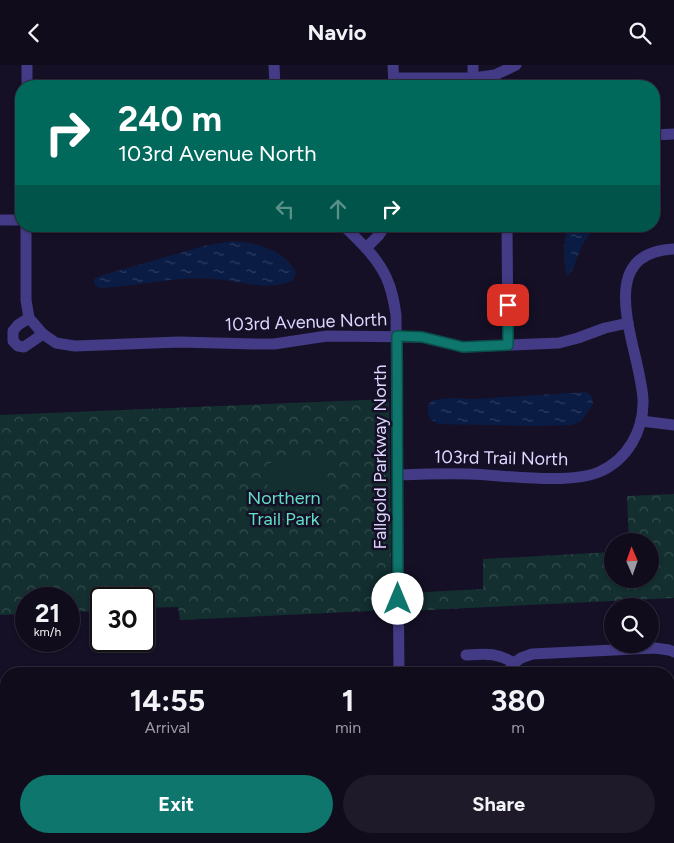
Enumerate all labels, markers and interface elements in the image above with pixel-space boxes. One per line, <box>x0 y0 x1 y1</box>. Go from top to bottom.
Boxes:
icon: back <box>20 19 48 47</box>
text: Navio <box>307 19 367 46</box>
icon: search <box>626 19 654 47</box>
text: 240 m <box>118 98 222 140</box>
icon: right <box>35 100 100 165</box>
text: 103rd Avenue North <box>118 140 317 167</box>
icon: left <box>271 195 299 223</box>
icon: ahead <box>324 195 352 223</box>
icon: right <box>377 195 405 223</box>
pin <box>487 284 529 326</box>
icon: arrive <box>494 291 522 319</box>
street label: 103rd Avenue North <box>224 308 388 336</box>
street label: Fallgold Parkway North <box>369 364 391 550</box>
street label: 103rd Trail North <box>434 446 568 470</box>
park label: Northern Trail Park <box>247 487 321 530</box>
north arrow <box>604 533 659 587</box>
map controls <box>604 533 659 653</box>
position arrow <box>371 572 423 624</box>
speed limit sign: 30 <box>90 587 155 652</box>
text: 21 <box>35 598 60 628</box>
button: search <box>604 598 659 653</box>
text: km/h <box>34 625 61 639</box>
text: 14:55 <box>130 682 205 719</box>
text: 1 <box>342 682 354 719</box>
text: 380 <box>491 682 545 719</box>
text: Arrival <box>145 718 190 737</box>
text: min <box>335 718 361 737</box>
text: m <box>511 718 525 737</box>
button: Exit <box>20 775 333 833</box>
button: Share <box>343 775 655 833</box>

